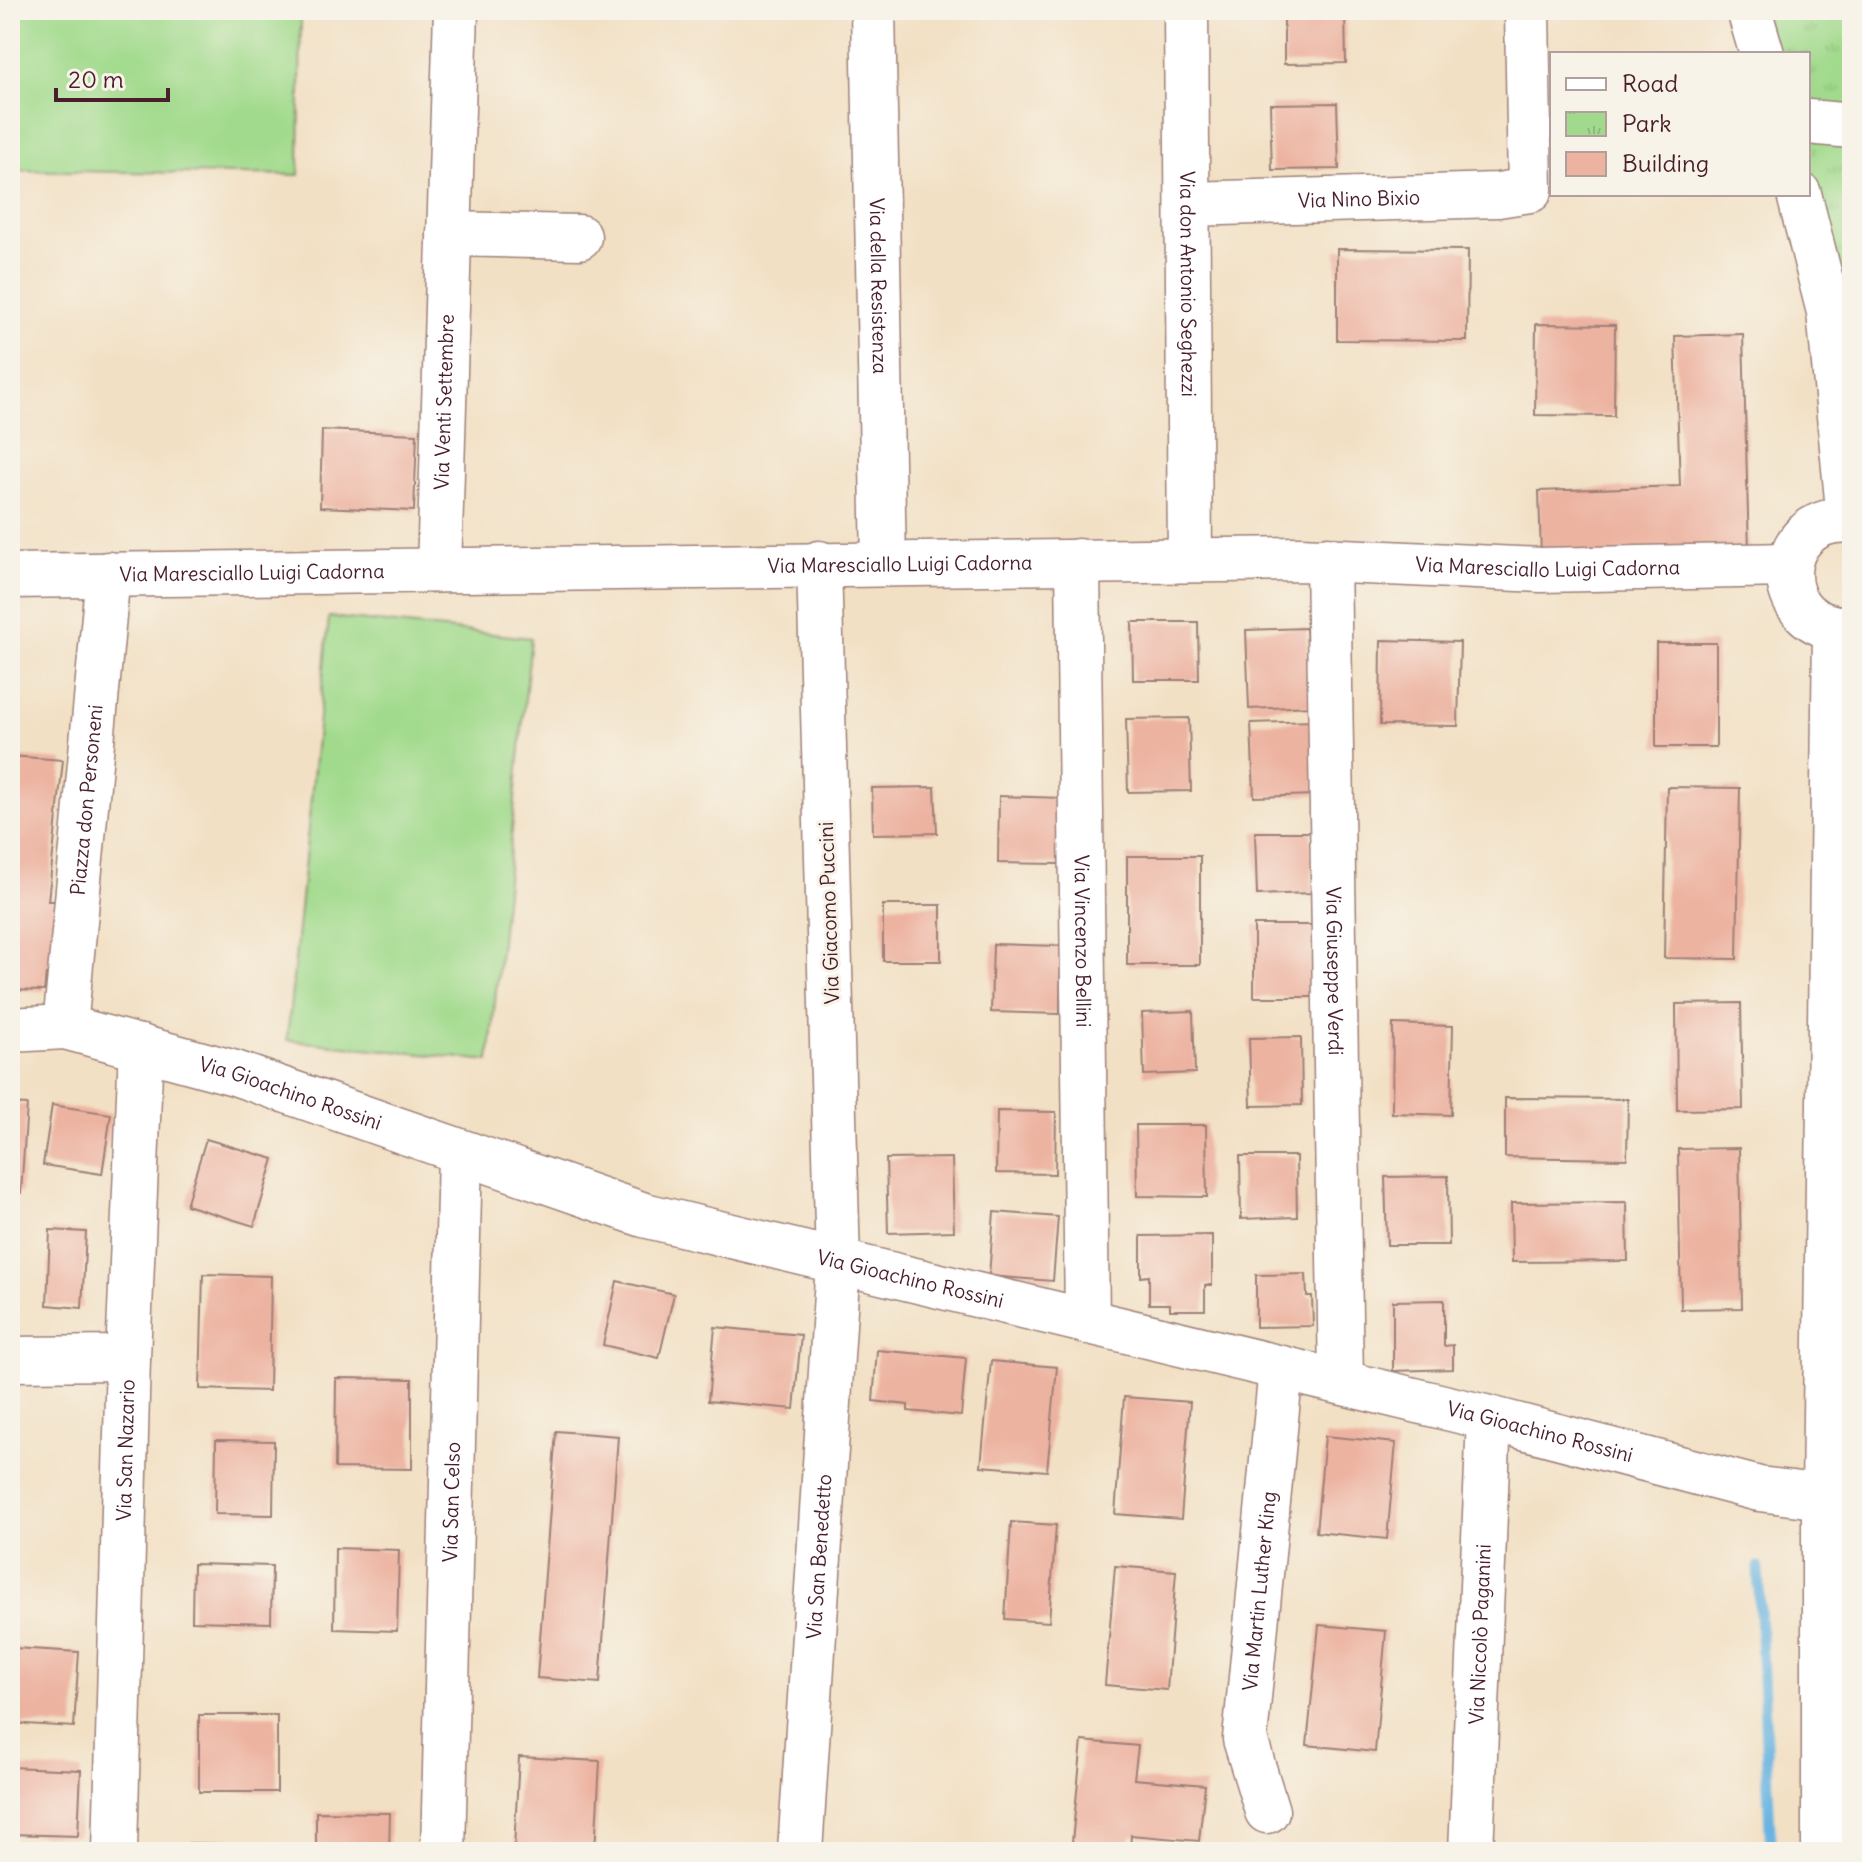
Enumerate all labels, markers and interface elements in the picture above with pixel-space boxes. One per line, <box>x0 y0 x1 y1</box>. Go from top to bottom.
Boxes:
scale bar <box>56 52 168 102</box>
legend <box>1550 52 1810 196</box>
text: 20 m <box>68 64 124 94</box>
text: Road <box>1622 68 1678 98</box>
text: Park <box>1622 108 1672 138</box>
text: Building <box>1622 148 1709 178</box>
street label: Via don Antonio Seghezzi <box>1175 171 1202 397</box>
street label: Via Nino Bixio <box>1297 184 1420 213</box>
street label: Via della Resistenza <box>865 198 893 374</box>
street label: Via Venti Settembre <box>428 314 459 490</box>
street label: Via Maresciallo Luigi Cadorna <box>767 550 1033 578</box>
street label: Via Maresciallo Luigi Cadorna <box>1415 551 1680 582</box>
street label: Via Maresciallo Luigi Cadorna <box>119 558 385 587</box>
street label: Piazza don Personeni <box>65 703 108 896</box>
street label: Via Giacomo Puccini <box>813 821 844 1005</box>
street label: Via Vincenzo Bellini <box>1069 854 1097 1028</box>
street label: Via Giuseppe Verdi <box>1321 886 1349 1056</box>
street label: Via Gioachino Rossini <box>196 1051 385 1135</box>
street label: Via Gioachino Rossini <box>815 1244 1006 1313</box>
street label: Via San Nazario <box>111 1379 139 1521</box>
street label: Via Gioachino Rossini <box>1445 1395 1636 1467</box>
street label: Via San Celso <box>437 1442 465 1563</box>
street label: Via San Benedetto <box>801 1473 836 1640</box>
street label: Via Martin Luther King <box>1237 1490 1281 1692</box>
street label: Via Niccolò Paganini <box>1463 1543 1496 1725</box>

